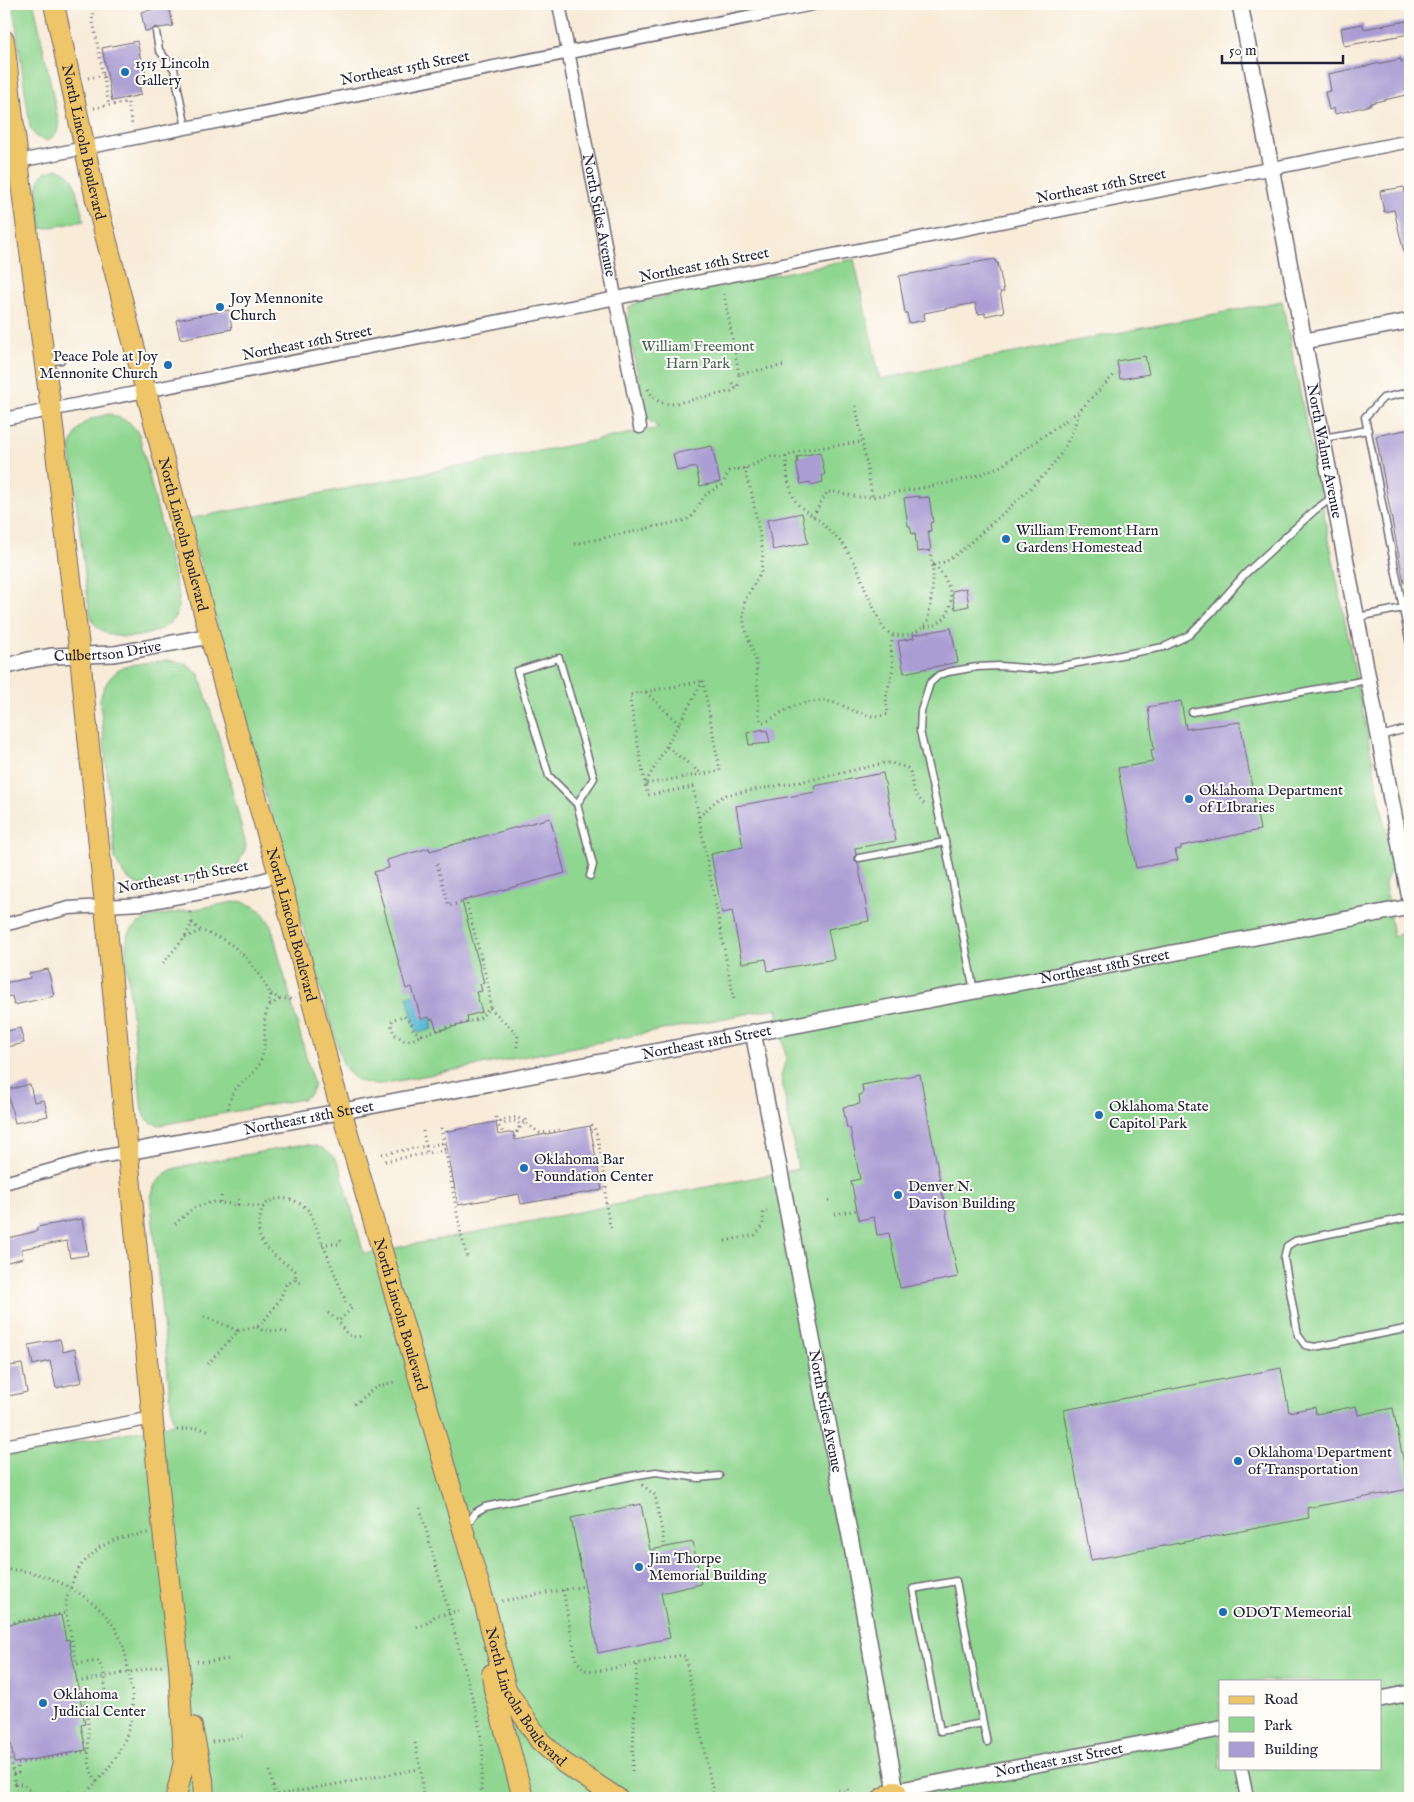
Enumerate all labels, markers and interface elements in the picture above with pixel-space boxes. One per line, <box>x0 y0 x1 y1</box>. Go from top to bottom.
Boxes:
scale bar <box>1222 32 1343 64</box>
text: 50 m <box>1229 41 1257 60</box>
street label: Northeast 15th Street <box>339 46 471 90</box>
place label: 1515 Lincoln Gallery <box>135 54 210 90</box>
street label: North Lincoln Boulevard <box>58 62 110 223</box>
marker: 1515 Lincoln Gallery <box>119 66 131 78</box>
street label: North Stiles Avenue <box>578 152 621 278</box>
street label: Northeast 16th Street <box>1034 164 1168 208</box>
street label: Northeast 16th Street <box>637 243 771 287</box>
place label: Joy Mennonite Church <box>228 289 323 325</box>
marker: Joy Mennonite Church <box>214 301 226 313</box>
street label: Northeast 16th Street <box>240 321 374 365</box>
park label: William Freemont Harn Park <box>641 337 755 373</box>
place label: Peace Pole at Joy Mennonite Church <box>40 347 159 383</box>
marker: Peace Pole at Joy Mennonite Church <box>162 359 174 371</box>
street label: North Walnut Avenue <box>1303 382 1347 520</box>
street label: North Lincoln Boulevard <box>154 455 213 614</box>
place label: William Fremont Harn Gardens Homestead <box>1016 521 1158 557</box>
marker: William Fremont Harn Gardens Homestead <box>1000 533 1012 545</box>
street label: Culbertson Drive <box>54 636 163 665</box>
place label: Oklahoma Department of LIbraries <box>1199 781 1343 817</box>
marker: Oklahoma Department of LIbraries <box>1183 793 1195 805</box>
street label: North Lincoln Boulevard <box>262 845 321 1004</box>
street label: Northeast 17th Street <box>116 856 250 898</box>
street label: Northeast 18th Street <box>1038 944 1171 988</box>
street label: Northeast 18th Street <box>640 1020 773 1064</box>
street label: Northeast 18th Street <box>242 1096 375 1139</box>
place label: Oklahoma State Capitol Park <box>1109 1097 1209 1133</box>
marker: Oklahoma State Capitol Park <box>1093 1109 1105 1121</box>
place label: Oklahoma Bar Foundation Center <box>534 1150 654 1186</box>
marker: Oklahoma Bar Foundation Center <box>518 1162 530 1174</box>
place label: Denver N. Davison Building <box>908 1177 1016 1213</box>
marker: Denver N. Davison Building <box>892 1189 904 1201</box>
street label: North Lincoln Boulevard <box>369 1236 432 1394</box>
street label: North Stiles Avenue <box>805 1348 847 1474</box>
place label: Oklahoma Department of Transportation <box>1248 1443 1392 1479</box>
marker: Oklahoma Department of Transportation <box>1232 1455 1244 1467</box>
place label: Jim Thorpe Memorial Building <box>647 1549 768 1585</box>
marker: Jim Thorpe Memorial Building <box>633 1561 645 1573</box>
place label: ODOT Memeorial <box>1233 1603 1352 1622</box>
marker: ODOT Memeorial <box>1217 1606 1229 1618</box>
street label: North Lincoln Boulevard <box>481 1625 572 1771</box>
legend <box>1219 1680 1382 1770</box>
place label: Oklahoma Judicial Center <box>51 1685 146 1721</box>
text: Road <box>1264 1690 1299 1709</box>
marker: Oklahoma Judicial Center <box>37 1697 49 1709</box>
text: Park <box>1264 1716 1294 1735</box>
street label: Northeast 21st Street <box>993 1738 1124 1781</box>
text: Building <box>1264 1740 1319 1759</box>

